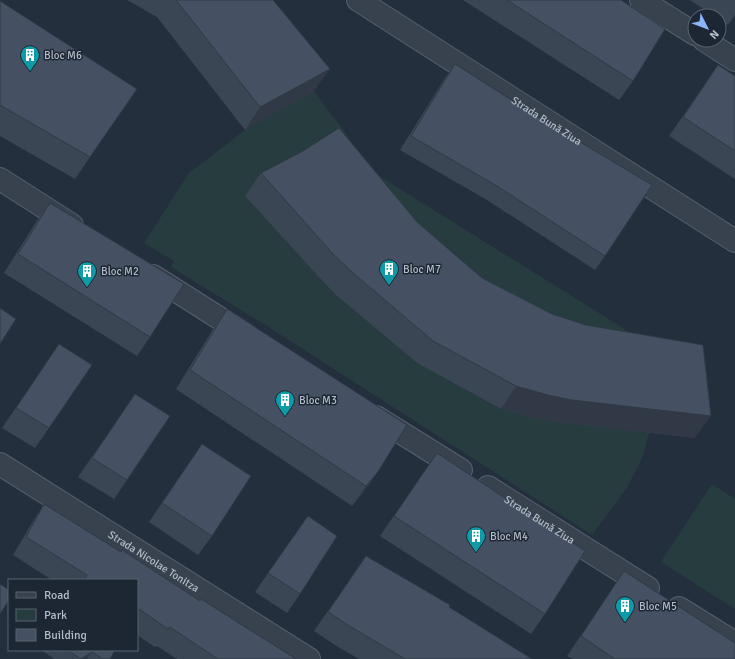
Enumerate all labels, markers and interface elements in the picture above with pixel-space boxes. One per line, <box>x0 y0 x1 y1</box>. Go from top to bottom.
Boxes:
north arrow <box>687 8 727 48</box>
text: N <box>707 27 721 42</box>
building icon: Bloc M6 <box>19 44 41 72</box>
place label: Bloc M6 <box>44 49 82 62</box>
street label: Strada Bună Ziua <box>509 94 584 149</box>
building icon: Bloc M7 <box>378 258 400 286</box>
building icon: Bloc M2 <box>76 260 98 288</box>
place label: Bloc M7 <box>403 263 441 276</box>
place label: Bloc M2 <box>101 265 139 278</box>
building icon: Bloc M3 <box>274 389 296 417</box>
place label: Bloc M3 <box>299 394 337 407</box>
street label: Strada Bună Ziua <box>502 493 577 547</box>
building icon: Bloc M4 <box>465 525 487 553</box>
street label: Strada Nicolae Tonitza <box>106 528 202 595</box>
place label: Bloc M4 <box>490 530 528 543</box>
legend <box>8 579 138 651</box>
text: Road <box>44 588 70 603</box>
building icon: Bloc M5 <box>614 595 636 623</box>
place label: Bloc M5 <box>639 600 677 613</box>
text: Park <box>44 608 67 623</box>
text: Building <box>44 628 87 643</box>

